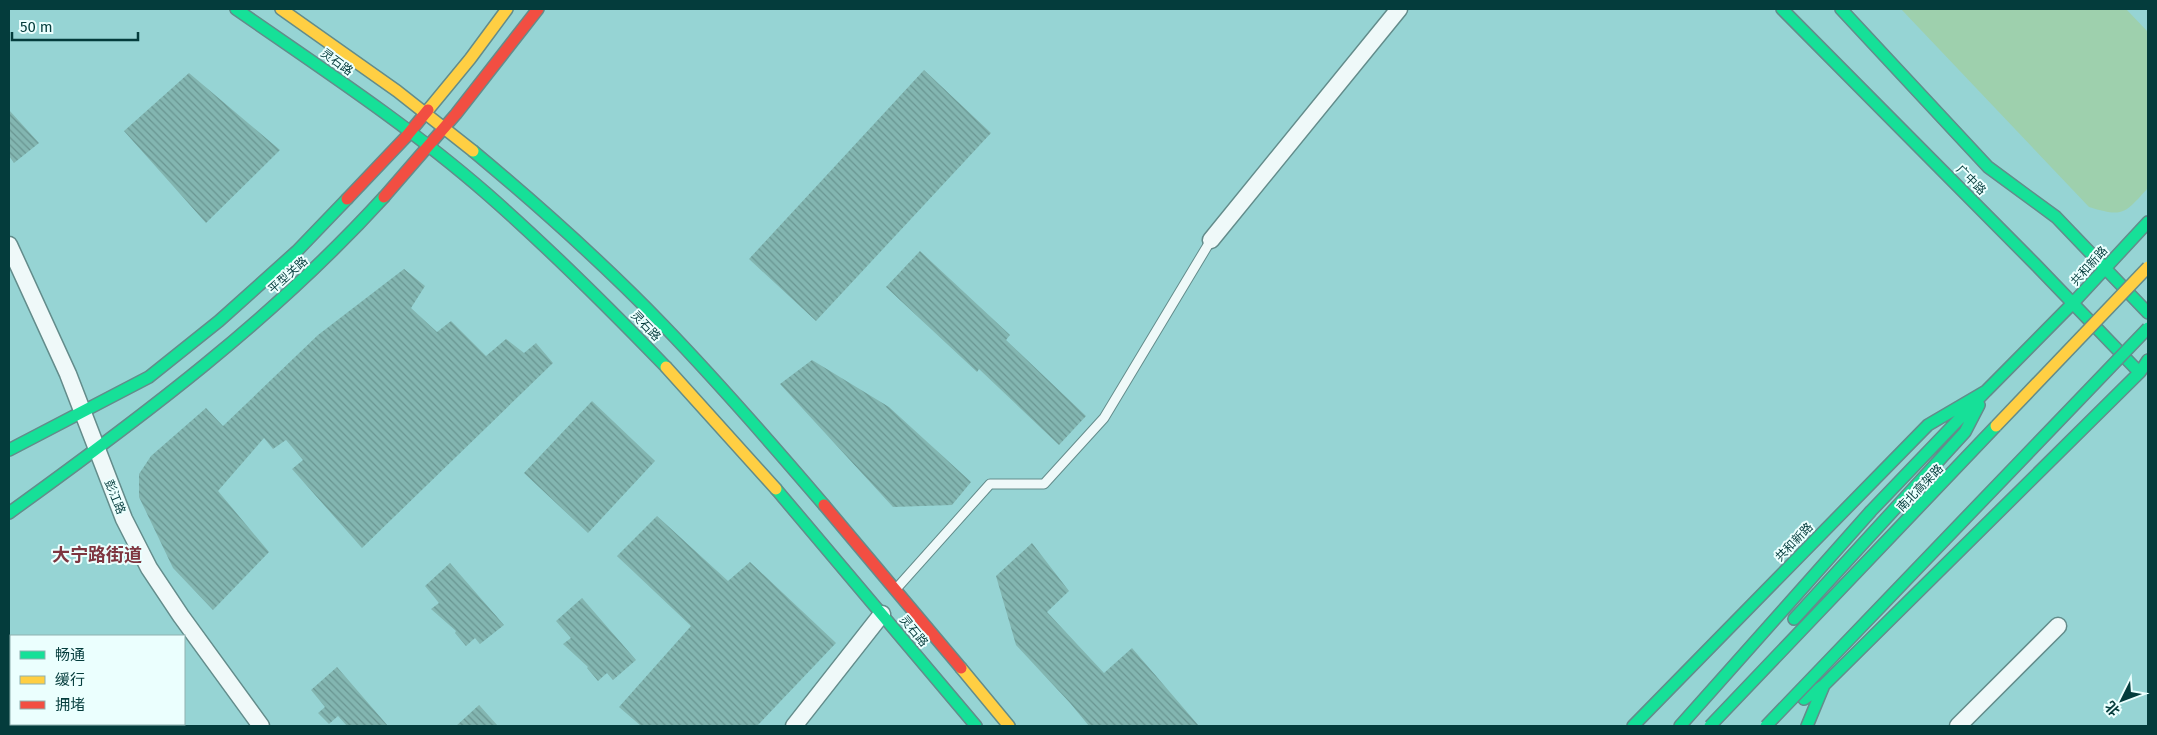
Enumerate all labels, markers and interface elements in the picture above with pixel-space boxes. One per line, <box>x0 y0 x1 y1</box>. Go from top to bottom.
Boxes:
scale bar <box>12 10 139 42</box>
text: 50 m <box>20 18 53 36</box>
street label: 灵石路 <box>318 46 356 78</box>
street label: 广中路 <box>1953 162 1989 198</box>
street label: 共和新路 <box>2068 243 2110 289</box>
street label: 平型关路 <box>265 254 311 296</box>
street label: 灵石路 <box>628 308 664 344</box>
street label: 南北高架路 <box>1894 462 1946 514</box>
street label: 彭江路 <box>102 478 128 516</box>
street label: 共和新路 <box>1772 520 1816 564</box>
district label: 大宁路街道 <box>52 544 142 566</box>
street label: 灵石路 <box>897 613 931 649</box>
legend <box>10 635 185 725</box>
text: 畅通 <box>55 646 85 664</box>
text: 缓行 <box>55 671 85 689</box>
north arrow <box>2097 675 2147 725</box>
text: 拥堵 <box>55 696 85 714</box>
text: 北 <box>2102 697 2124 719</box>

